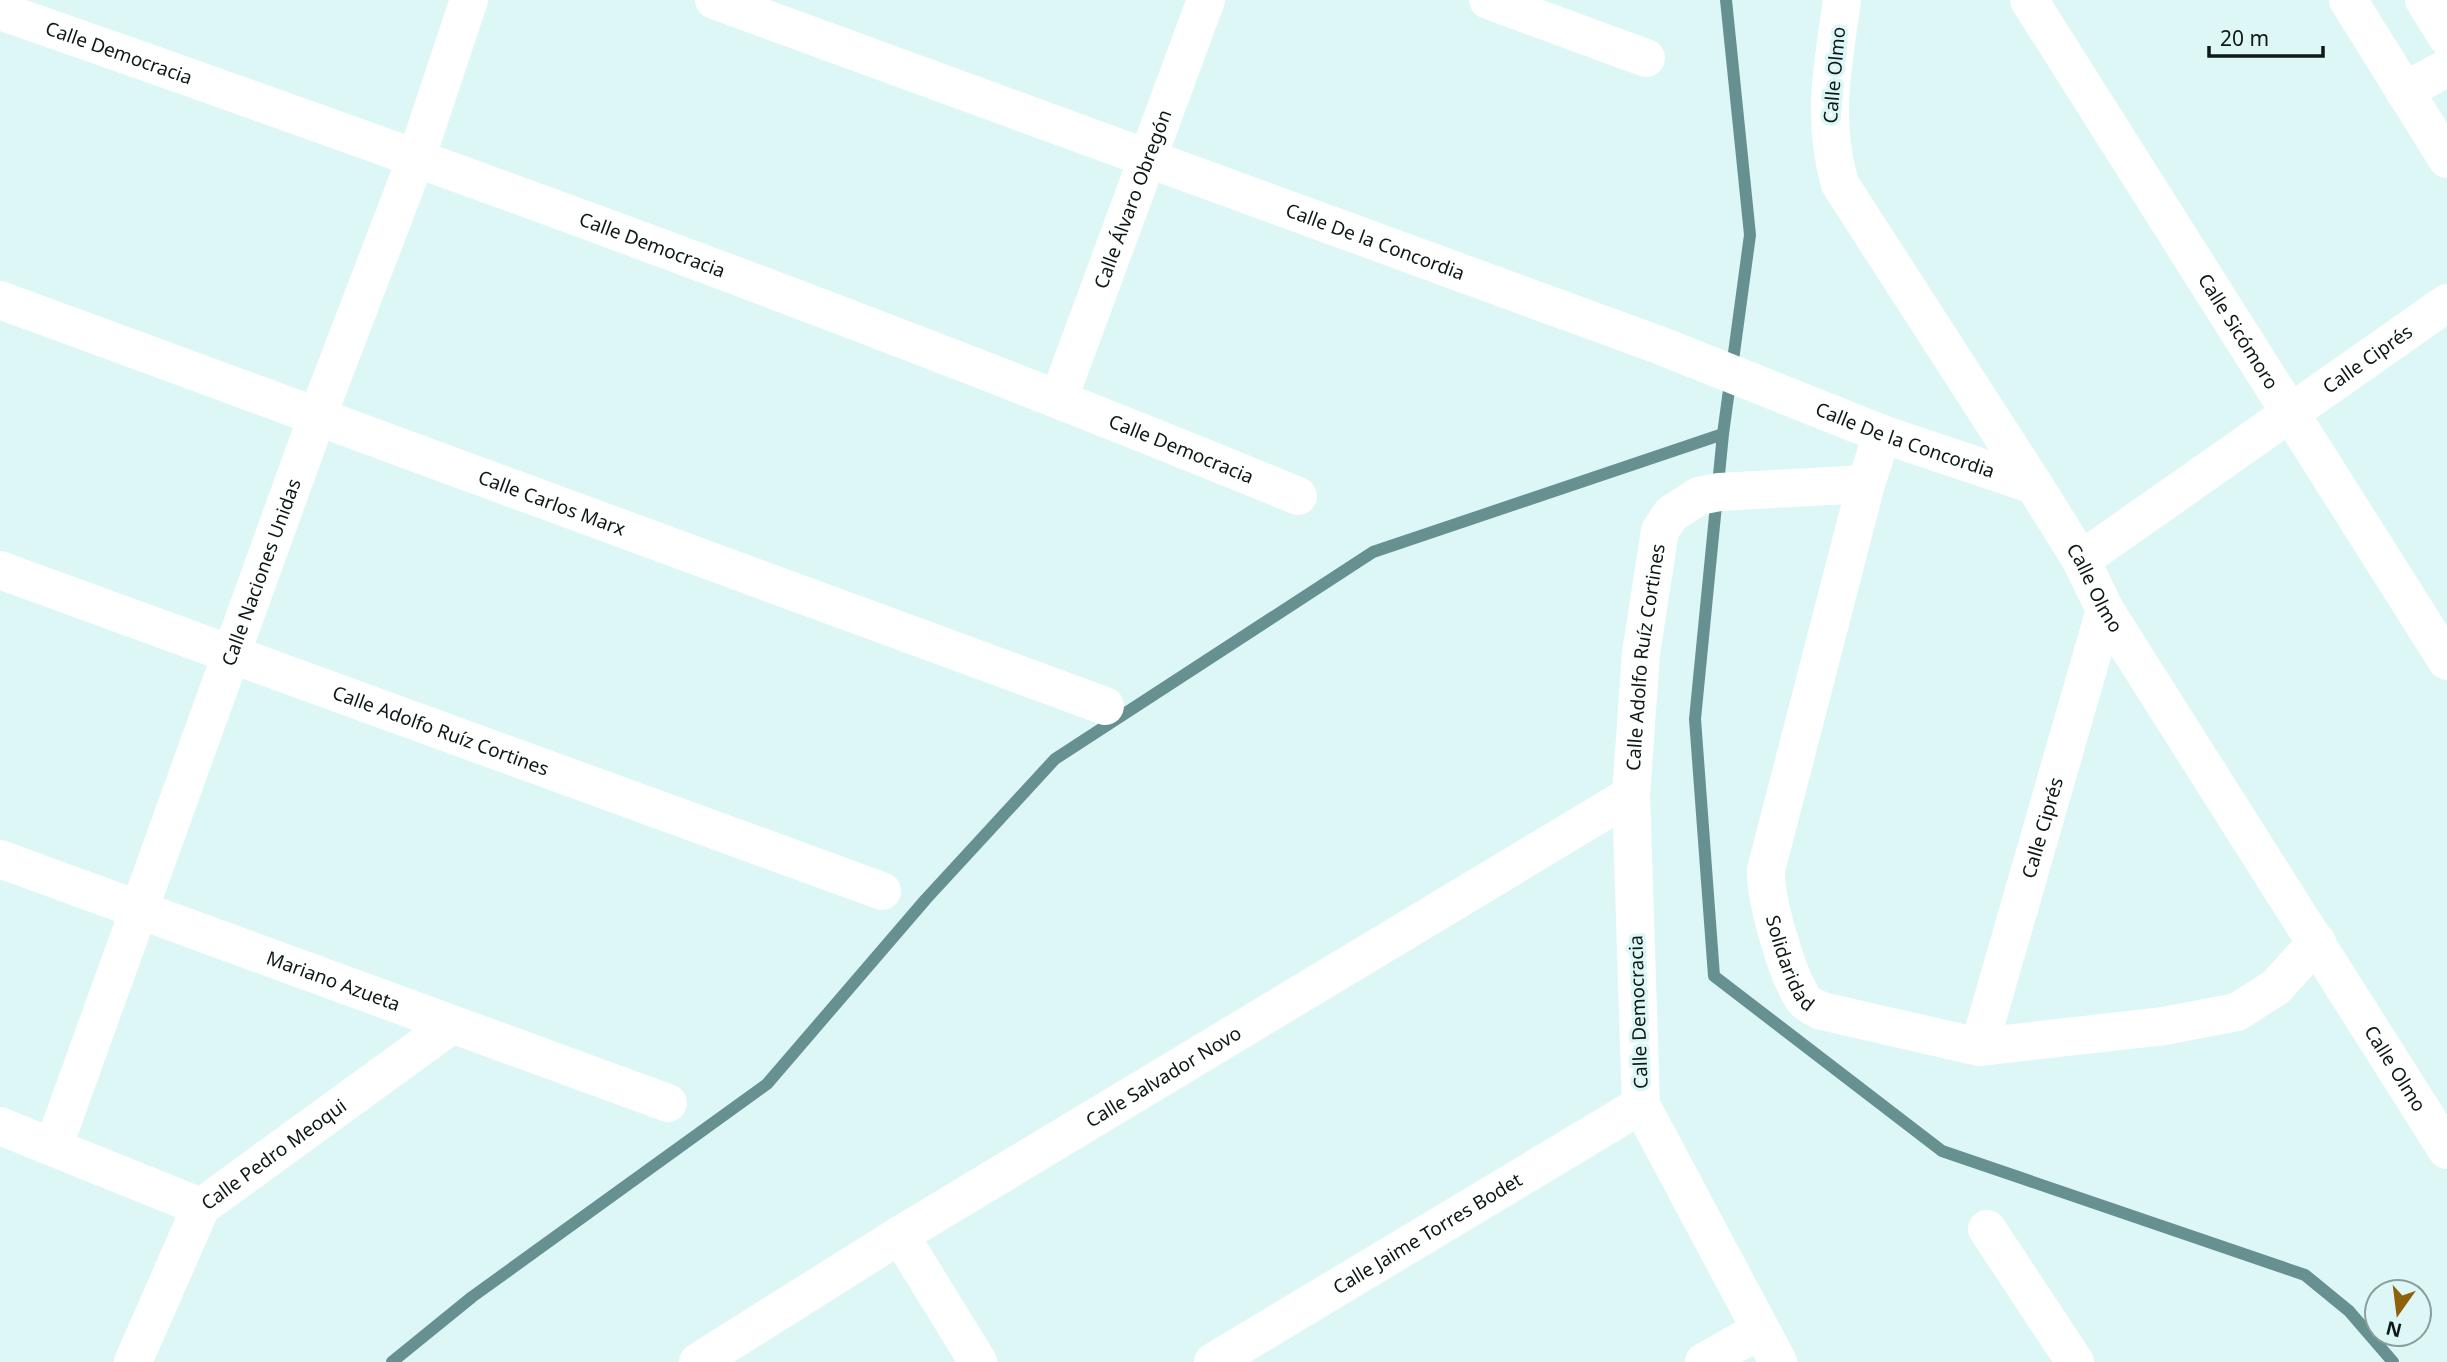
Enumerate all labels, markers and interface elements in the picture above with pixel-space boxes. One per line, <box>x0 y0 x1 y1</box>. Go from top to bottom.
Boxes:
scale bar <box>2209 14 2323 58</box>
street label: Calle Democracia <box>42 15 196 90</box>
text: 20 m <box>2220 24 2269 52</box>
street label: Calle Olmo <box>1817 25 1851 125</box>
street label: Calle Álvaro Obregón <box>1087 106 1177 292</box>
street label: Calle De la Concordia <box>1282 197 1468 286</box>
street label: Calle Democracia <box>576 206 729 284</box>
street label: Calle Sicómoro <box>2192 268 2285 394</box>
street label: Calle Ciprés <box>2317 318 2417 399</box>
street label: Calle De la Concordia <box>1812 396 1998 484</box>
street label: Calle Democracia <box>1105 408 1258 490</box>
street label: Calle Carlos Marx <box>475 464 629 542</box>
street label: Calle Naciones Unidas <box>215 475 307 669</box>
street label: Calle Olmo <box>2061 538 2129 637</box>
street label: Calle Adolfo Ruíz Cortines <box>1620 542 1671 772</box>
street label: Calle Adolfo Ruíz Cortines <box>329 679 553 782</box>
street label: Calle Ciprés <box>2015 774 2069 882</box>
street label: Solidaridad <box>1760 913 1820 1017</box>
street label: Calle Democracia <box>1622 935 1654 1089</box>
street label: Mariano Azueta <box>263 944 404 1017</box>
street label: Calle Salvador Novo <box>1081 1020 1246 1133</box>
street label: Calle Olmo <box>2358 1020 2432 1116</box>
street label: Calle Pedro Meoqui <box>196 1093 352 1216</box>
street label: Calle Jaime Torres Bodet <box>1328 1166 1527 1300</box>
north arrow <box>2363 1278 2433 1348</box>
text: N <box>2383 1315 2405 1344</box>

